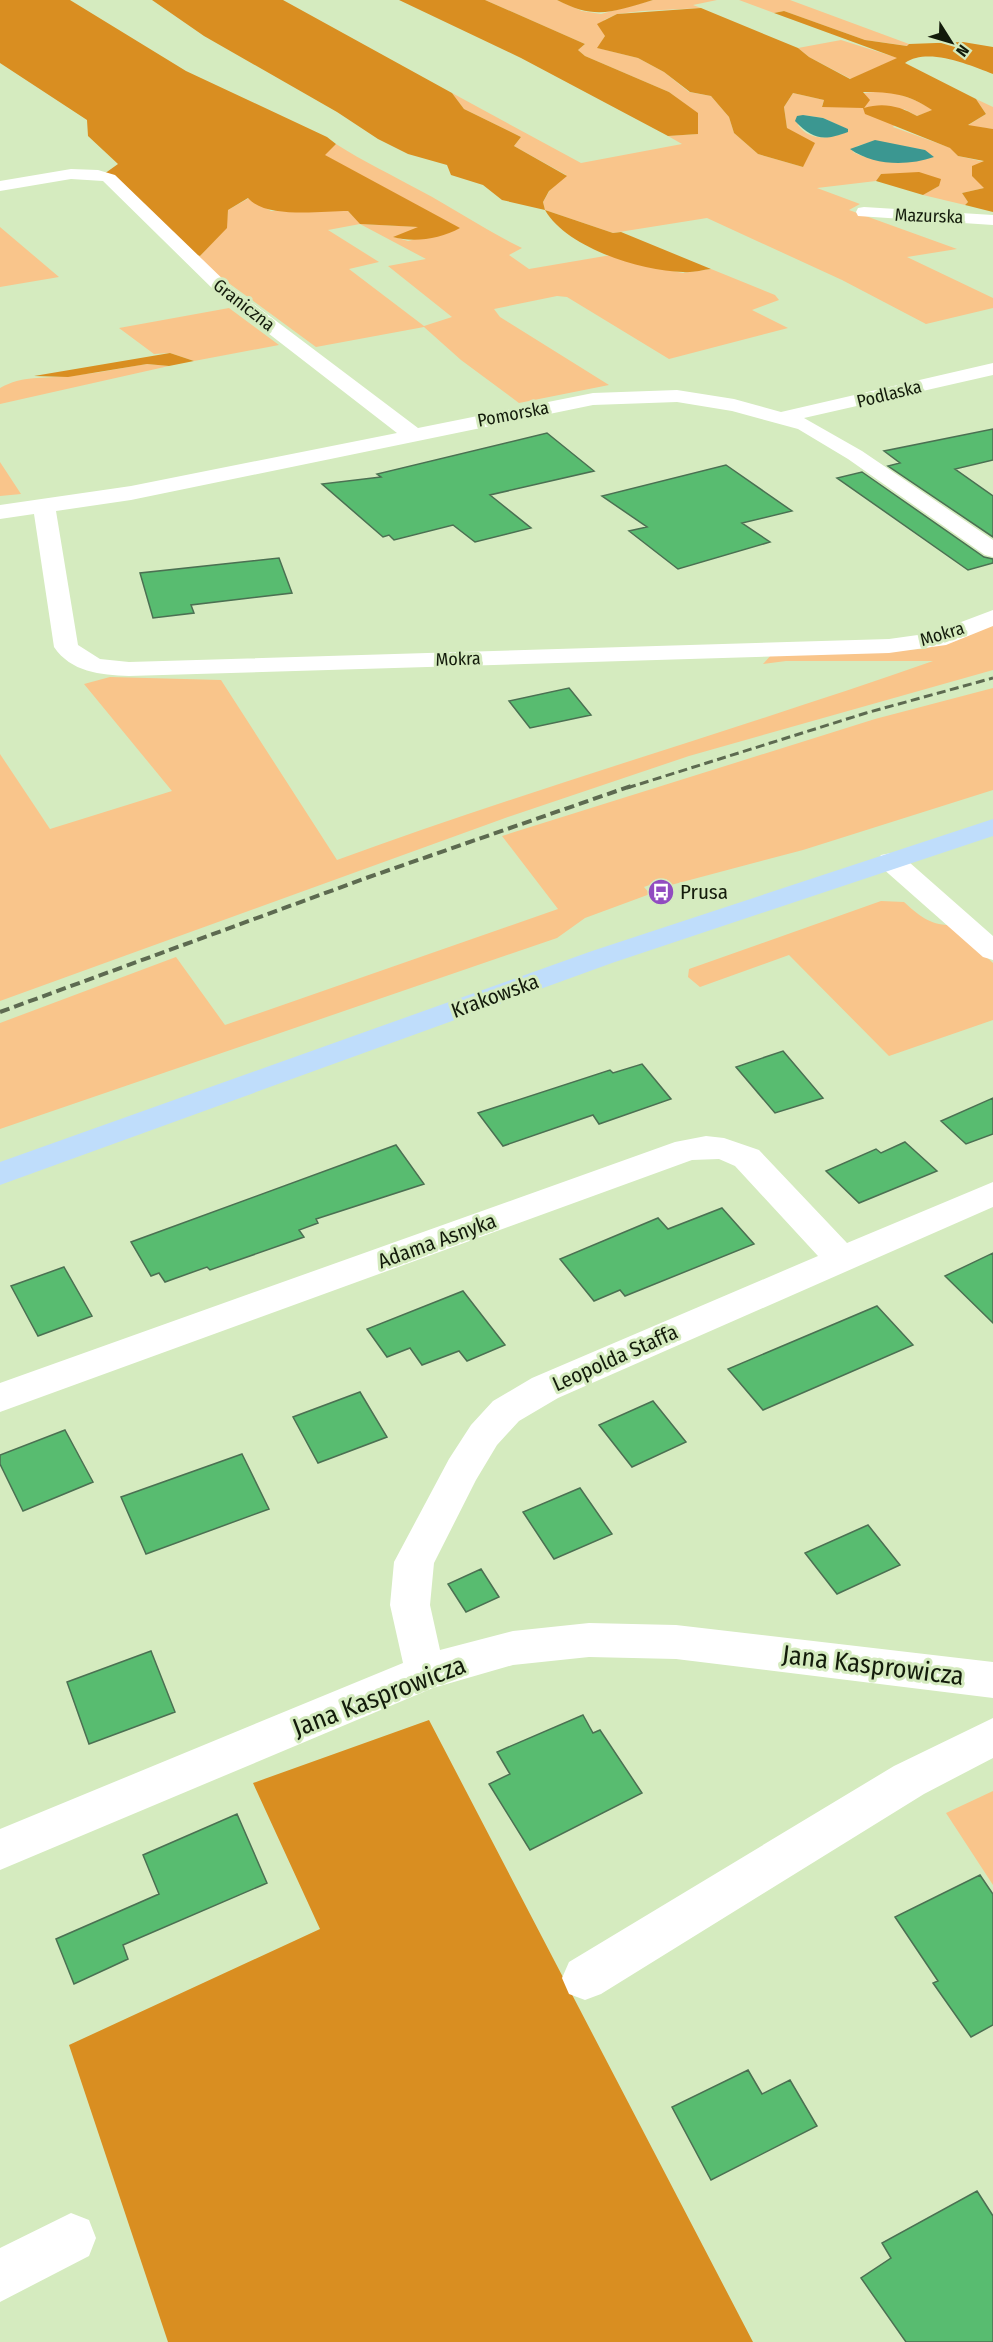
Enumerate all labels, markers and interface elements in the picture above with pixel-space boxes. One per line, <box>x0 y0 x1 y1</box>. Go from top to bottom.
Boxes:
north arrow <box>921 12 981 72</box>
text: N <box>952 41 973 60</box>
street label: Mazurska <box>894 204 964 228</box>
street label: Graniczna <box>209 274 279 336</box>
street label: Podlaska <box>854 375 924 413</box>
street label: Pomorska <box>475 396 551 432</box>
street label: Mokra <box>917 617 967 651</box>
street label: Mokra <box>435 647 481 671</box>
bus stop icon: Prusa <box>646 877 676 907</box>
place label: Prusa <box>680 879 728 905</box>
street label: Krakowska <box>448 968 542 1024</box>
street label: Adama Asnyka <box>374 1208 500 1274</box>
street label: Leopolda Staffa <box>548 1319 682 1397</box>
street label: Jana Kasprowicza <box>780 1639 966 1692</box>
street label: Jana Kasprowicza <box>288 1649 470 1744</box>

